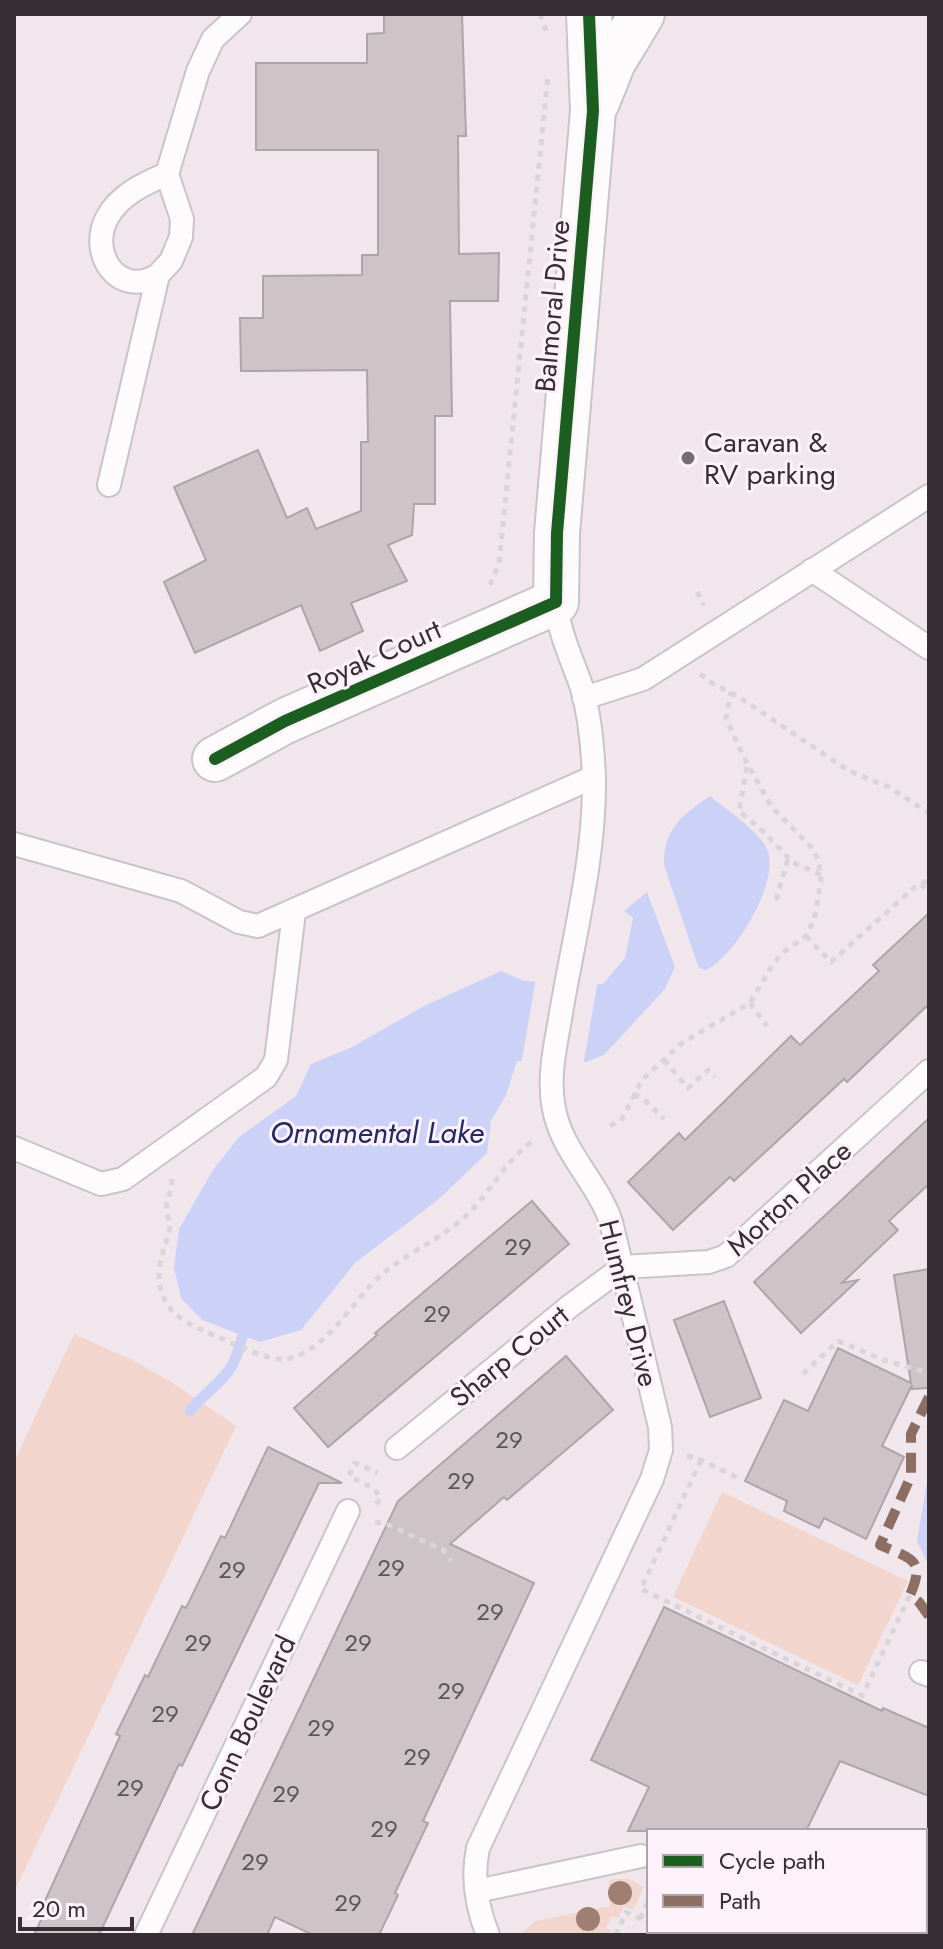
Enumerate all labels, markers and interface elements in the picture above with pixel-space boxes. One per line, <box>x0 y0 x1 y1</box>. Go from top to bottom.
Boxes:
street label: Balmoral Drive <box>525 218 580 394</box>
place label: Caravan & RV parking <box>704 422 836 495</box>
marker: Caravan & RV parking <box>679 449 697 467</box>
street label: Royak Court <box>301 609 448 704</box>
water label: Ornamental Lake <box>270 1111 484 1154</box>
street label: Morton Place <box>718 1131 861 1266</box>
street label: Humfrey Drive <box>588 1215 669 1391</box>
house number: 29 <box>504 1229 532 1264</box>
street label: Sharp Court <box>441 1295 578 1417</box>
house number: 29 <box>423 1296 451 1331</box>
house number: 29 <box>495 1422 523 1457</box>
house number: 29 <box>447 1463 475 1498</box>
house number: 29 <box>377 1550 405 1585</box>
house number: 29 <box>218 1552 246 1587</box>
house number: 29 <box>476 1594 504 1629</box>
house number: 29 <box>184 1625 212 1660</box>
house number: 29 <box>344 1625 372 1660</box>
street label: Conn Boulevard <box>189 1629 306 1818</box>
house number: 29 <box>437 1673 465 1708</box>
house number: 29 <box>151 1696 179 1731</box>
house number: 29 <box>307 1710 335 1745</box>
house number: 29 <box>403 1739 431 1774</box>
house number: 29 <box>116 1770 144 1805</box>
house number: 29 <box>272 1776 300 1811</box>
house number: 29 <box>370 1811 398 1846</box>
legend <box>647 1829 927 1933</box>
text: Cycle path <box>719 1843 826 1878</box>
house number: 29 <box>241 1844 269 1879</box>
scale bar <box>20 1881 132 1931</box>
text: Path <box>719 1883 761 1918</box>
house number: 29 <box>334 1885 362 1920</box>
text: 20 m <box>32 1891 86 1926</box>

